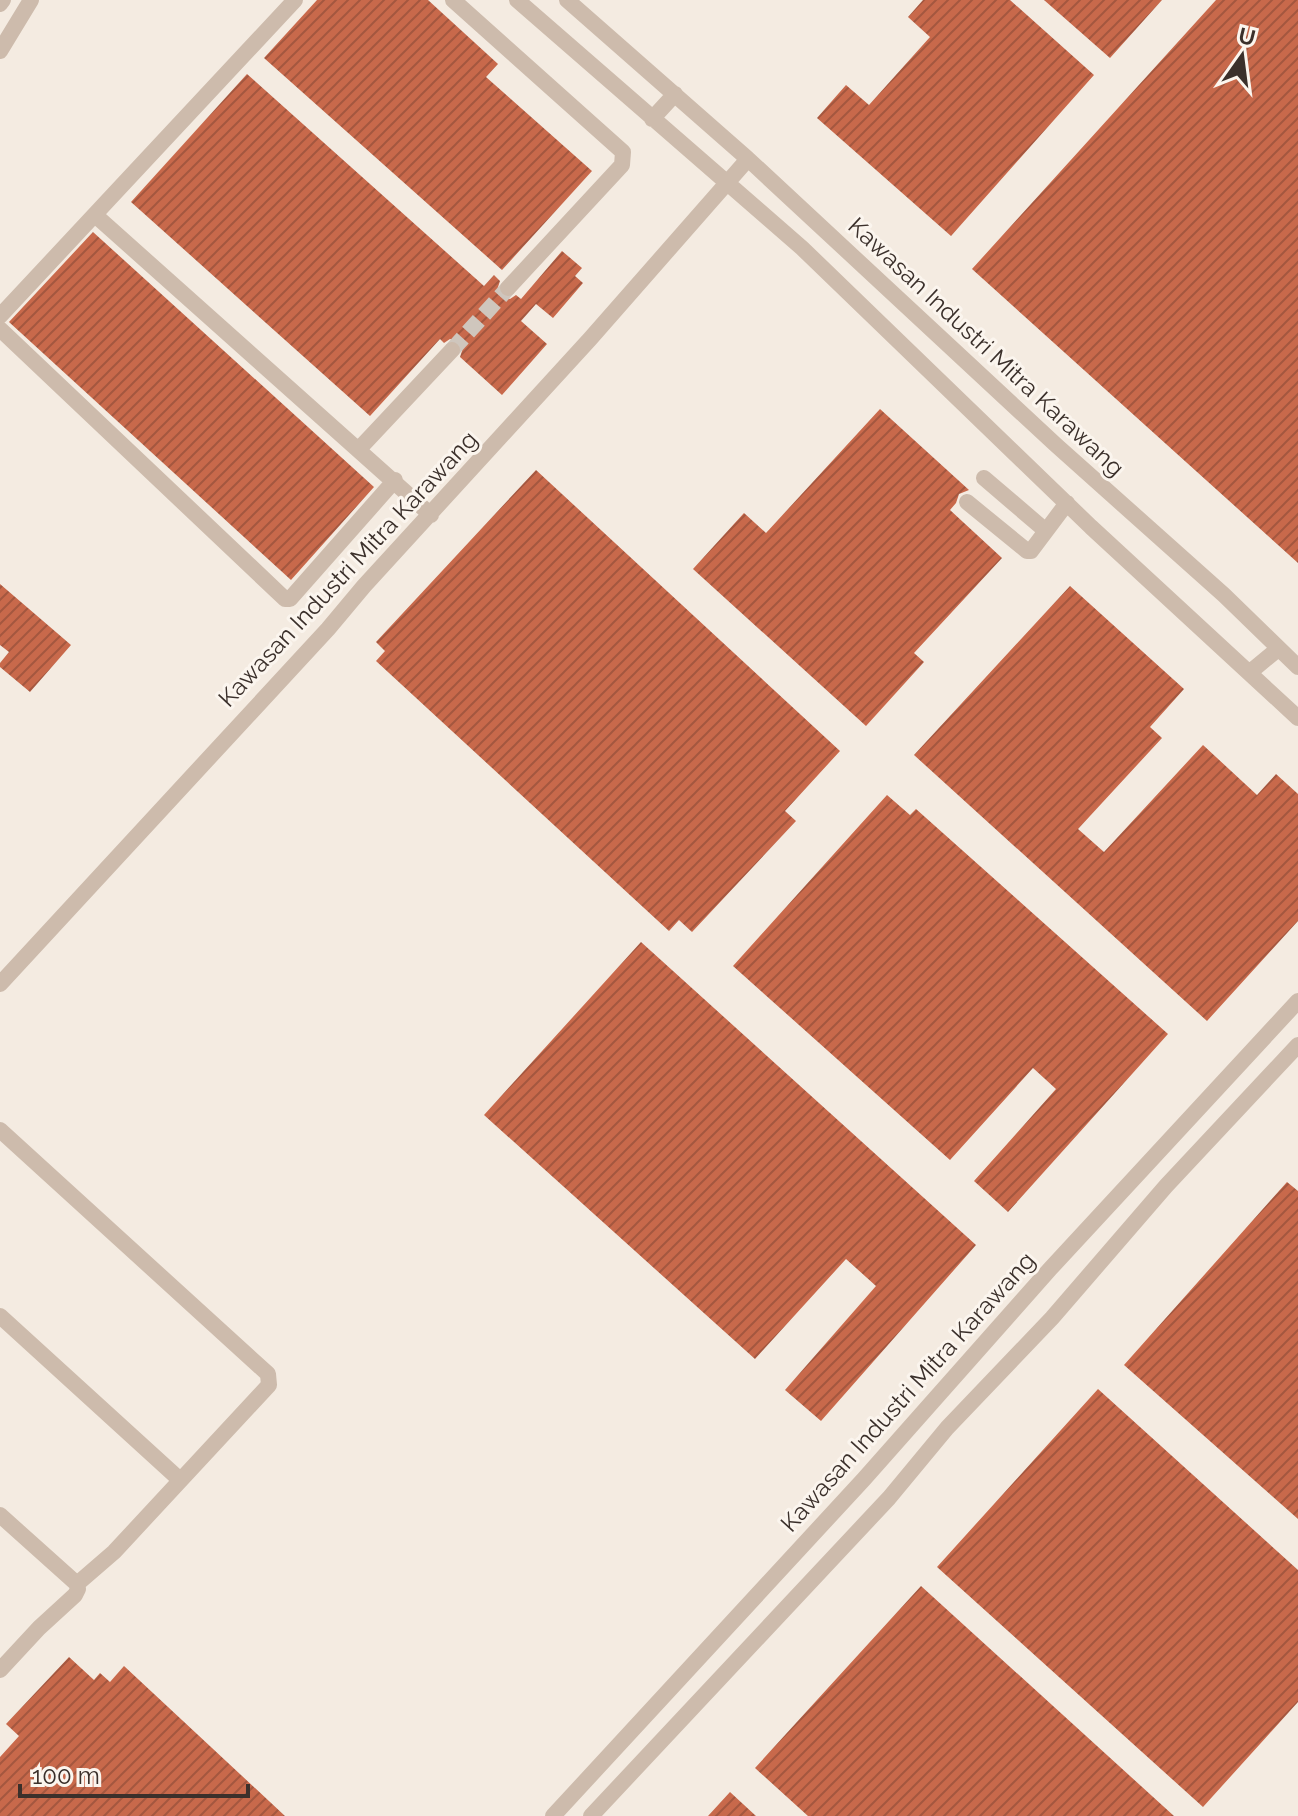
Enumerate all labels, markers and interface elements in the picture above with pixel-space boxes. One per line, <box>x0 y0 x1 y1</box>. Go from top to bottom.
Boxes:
north arrow <box>1202 16 1282 96</box>
text: U <box>1236 22 1258 51</box>
street label: Kawasan Industri Mitra Karawang <box>843 211 1130 482</box>
street label: Kawasan Industri Mitra Karawang <box>212 425 483 712</box>
street label: Kawasan Industri Mitra Karawang <box>774 1246 1041 1537</box>
scale bar <box>20 1748 248 1798</box>
text: 100 m <box>32 1761 100 1790</box>

